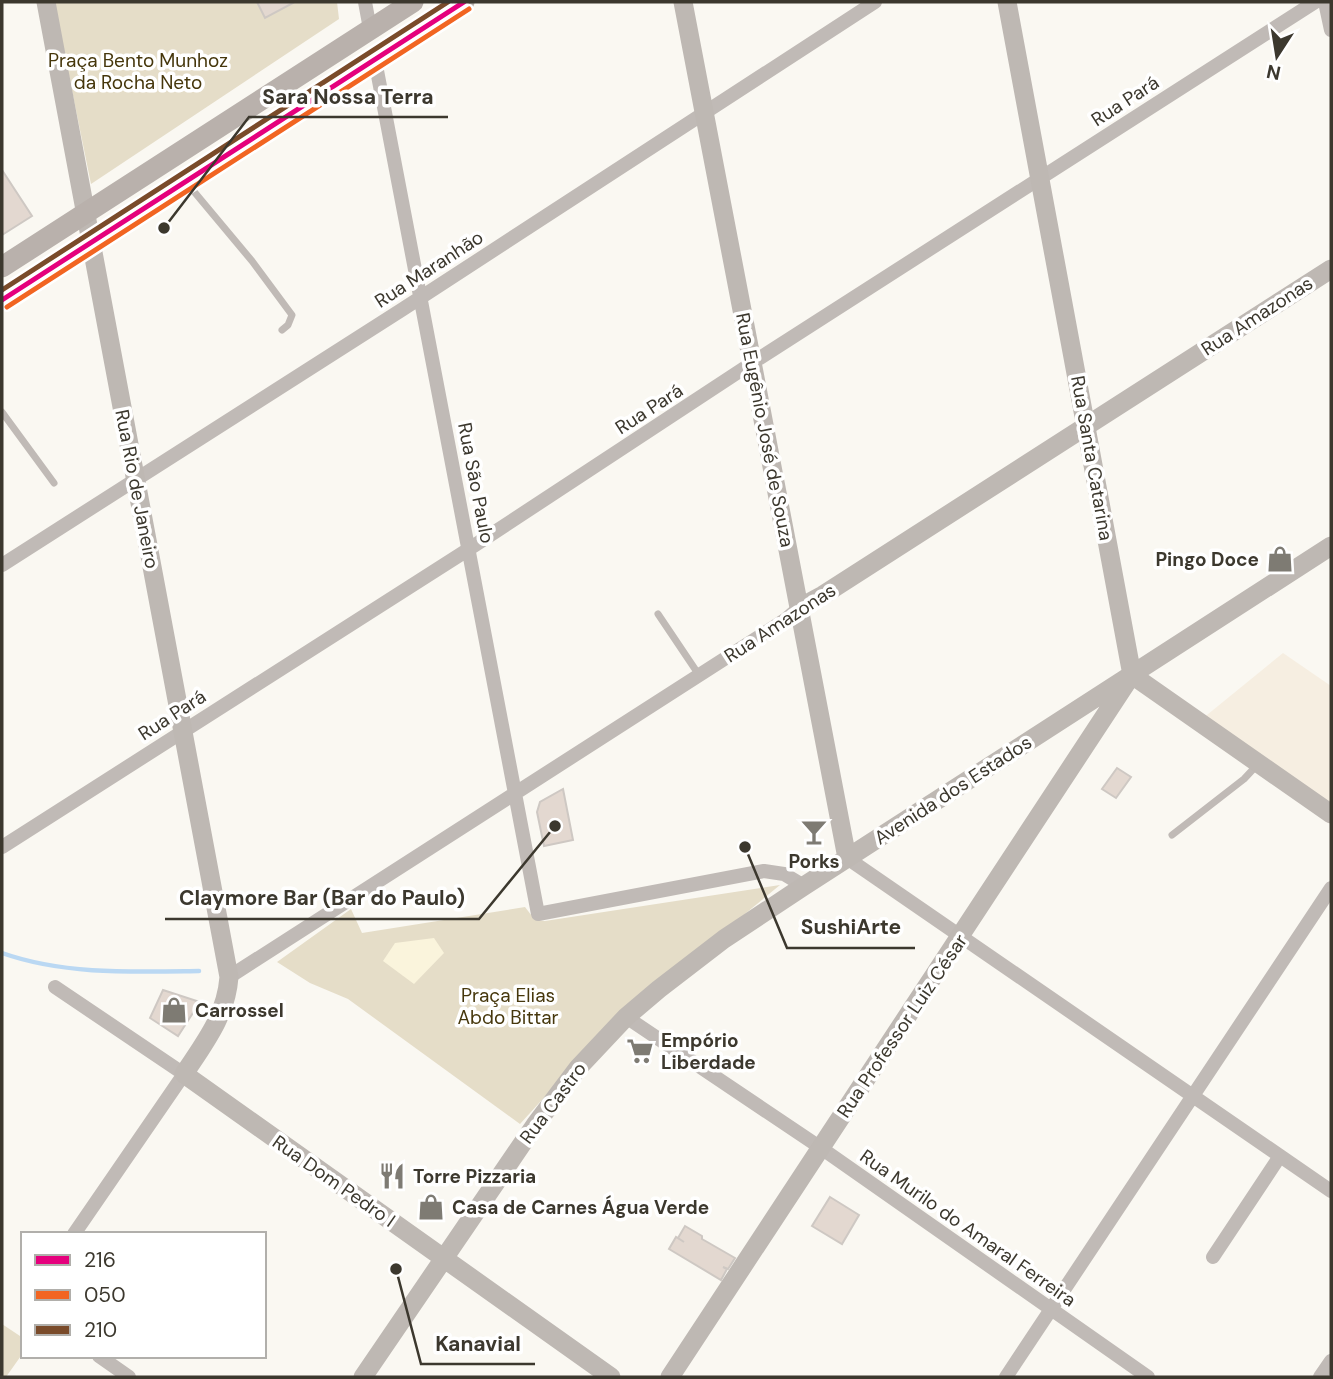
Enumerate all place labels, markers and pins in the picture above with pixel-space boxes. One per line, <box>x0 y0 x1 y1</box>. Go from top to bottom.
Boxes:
callout: Sara Nossa Terra <box>249 75 448 117</box>
shop icon: Pingo Doce <box>1265 544 1295 574</box>
place label: Pingo Doce <box>1155 547 1259 572</box>
bar icon: Porks <box>799 817 829 847</box>
place label: Porks <box>788 849 840 874</box>
callout: Claymore Bar (Bar do Paulo) <box>165 877 479 919</box>
callout: SushiArte <box>787 906 915 948</box>
shop icon: Carrossel <box>159 995 189 1025</box>
place label: Carrossel <box>195 998 284 1023</box>
place label: Empório Liberdade <box>661 1028 756 1075</box>
supermarket icon: Empório Liberdade <box>625 1036 655 1066</box>
restaurant icon: Torre Pizzaria <box>377 1161 407 1191</box>
place label: Torre Pizzaria <box>413 1164 536 1189</box>
shop icon: Casa de Carnes Água Verde <box>416 1192 446 1222</box>
place label: Casa de Carnes Água Verde <box>452 1195 709 1220</box>
callout: Kanavial <box>421 1322 535 1364</box>

